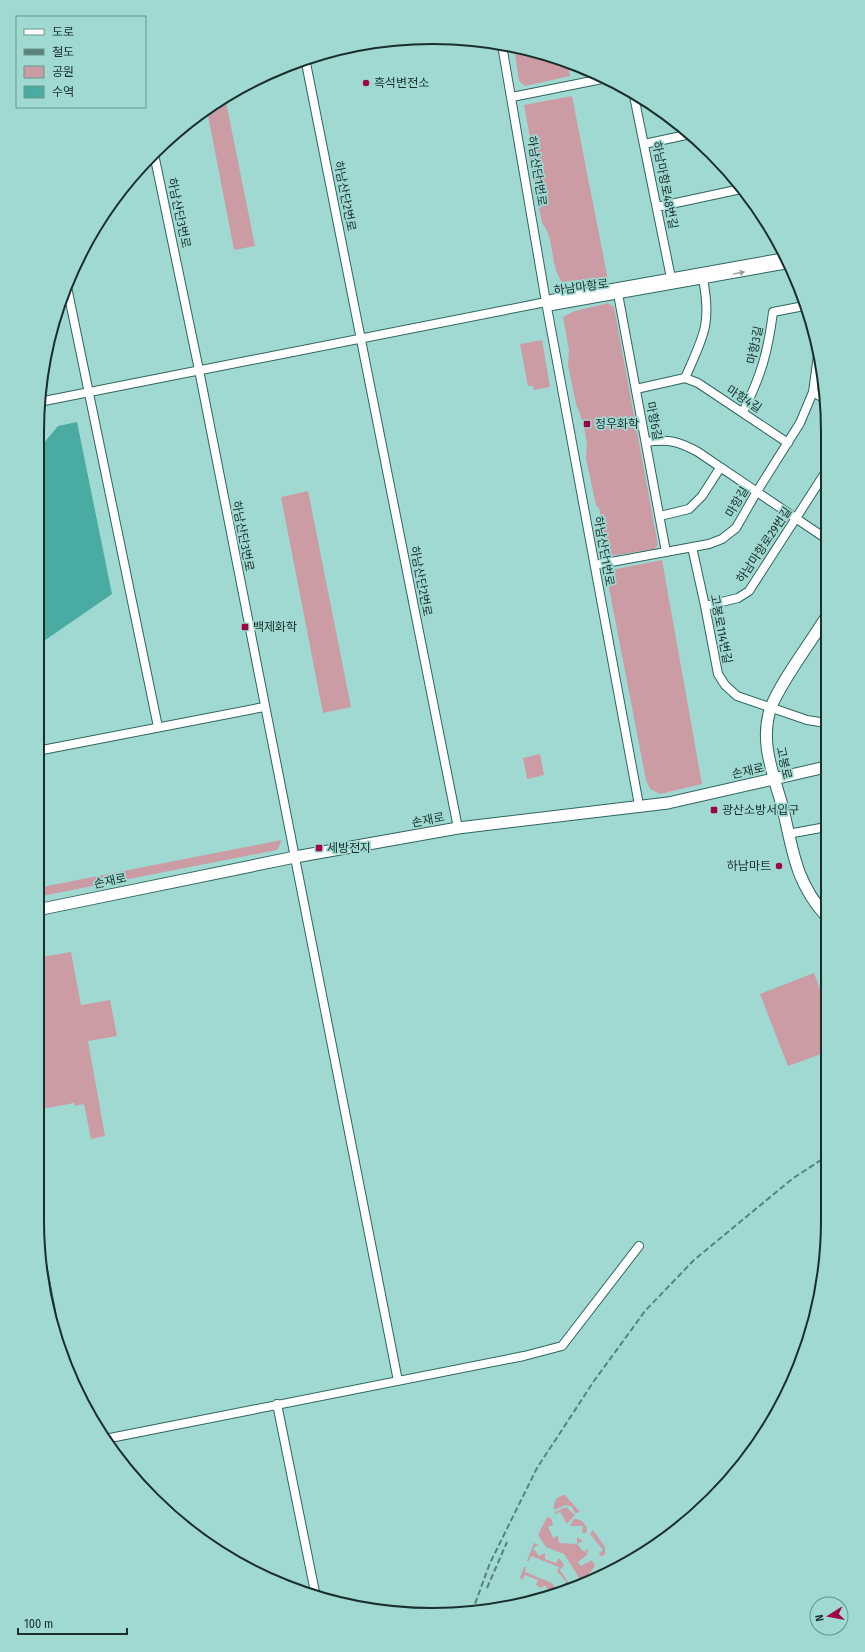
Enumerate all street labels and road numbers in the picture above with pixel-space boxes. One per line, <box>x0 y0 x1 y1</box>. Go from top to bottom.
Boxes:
street label: 하남산단1번로 <box>525 135 549 207</box>
street label: 하남마항로48번길 <box>650 140 680 230</box>
street label: 하남산단2번로 <box>331 160 359 232</box>
street label: 하남산단3번로 <box>165 176 193 250</box>
street label: 하남마항로 <box>553 276 609 298</box>
street label: 마항3길 <box>744 325 766 365</box>
street label: 마항4길 <box>724 383 764 415</box>
street label: 마항6길 <box>643 400 665 442</box>
street label: 마항길 <box>723 484 751 520</box>
street label: 하남산단3번로 <box>229 499 257 573</box>
street label: 하남마항로29번길 <box>734 504 794 586</box>
street label: 하남산단1번로 <box>591 515 617 587</box>
street label: 하남산단2번로 <box>407 545 435 617</box>
street label: 고봉로114번길 <box>707 593 735 665</box>
street label: 고봉로 <box>773 745 795 781</box>
street label: 손재로 <box>730 760 766 782</box>
street label: 손재로 <box>410 810 446 830</box>
street label: 손재로 <box>92 871 128 891</box>

